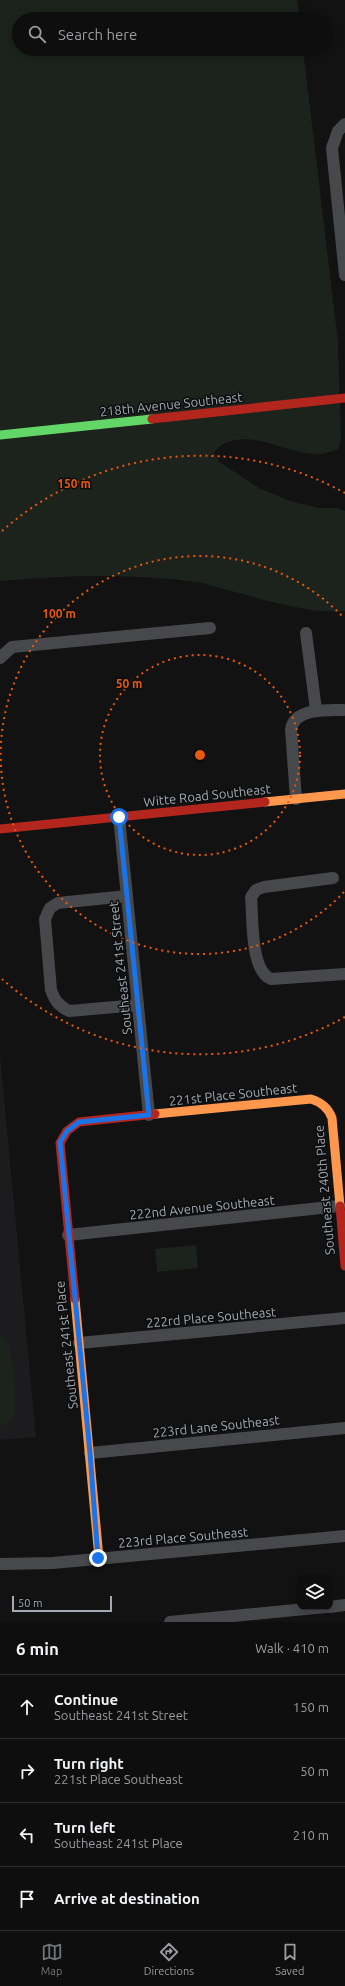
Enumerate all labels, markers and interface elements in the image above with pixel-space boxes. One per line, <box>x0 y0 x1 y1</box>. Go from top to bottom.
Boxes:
search box <box>12 12 333 56</box>
icon: search <box>26 23 48 45</box>
text: Search here <box>58 26 137 43</box>
street label: 218th Avenue Southeast <box>99 390 243 418</box>
text: 150 m <box>57 477 91 490</box>
text: 100 m <box>42 607 76 620</box>
text: 50 m <box>116 677 142 690</box>
centre of rings <box>193 748 207 762</box>
street label: Witte Road Southeast <box>143 781 271 809</box>
route start <box>110 808 128 826</box>
street label: Southeast 241st Street <box>106 901 134 1035</box>
street label: 221st Place Southeast <box>168 1080 298 1108</box>
street label: Southeast 240th Place <box>311 1124 337 1256</box>
street label: 222nd Avenue Southeast <box>129 1192 275 1222</box>
street label: Southeast 241st Place <box>52 1280 80 1410</box>
street label: 222rd Place Southeast <box>145 1304 277 1330</box>
street label: 223rd Lane Southeast <box>152 1412 280 1440</box>
street label: 223rd Place Southeast <box>117 1524 249 1550</box>
route end <box>89 1549 107 1567</box>
map controls <box>297 1574 333 1610</box>
button: layers <box>297 1574 333 1610</box>
scale bar <box>12 1594 112 1613</box>
text: 50 m <box>18 1597 42 1609</box>
text: 6 min <box>16 1639 59 1658</box>
text: Walk · 410 m <box>255 1641 329 1655</box>
text: Continue <box>54 1691 118 1708</box>
icon: ahead <box>16 1696 38 1718</box>
text: 150 m <box>293 1700 329 1714</box>
text: Southeast 241st Street <box>54 1708 188 1722</box>
text: Turn right <box>54 1755 124 1772</box>
icon: right <box>16 1760 38 1782</box>
text: 50 m <box>300 1764 329 1778</box>
text: 221st Place Southeast <box>54 1772 183 1786</box>
text: Turn left <box>54 1819 115 1836</box>
icon: left <box>16 1824 38 1846</box>
text: 210 m <box>293 1828 329 1842</box>
text: Southeast 241st Place <box>54 1836 183 1850</box>
icon: arrive <box>16 1888 38 1910</box>
text: Arrive at destination <box>54 1890 200 1907</box>
tab: Map <box>41 1941 63 1977</box>
tab: Directions <box>144 1941 194 1977</box>
tab: Saved <box>275 1941 304 1977</box>

